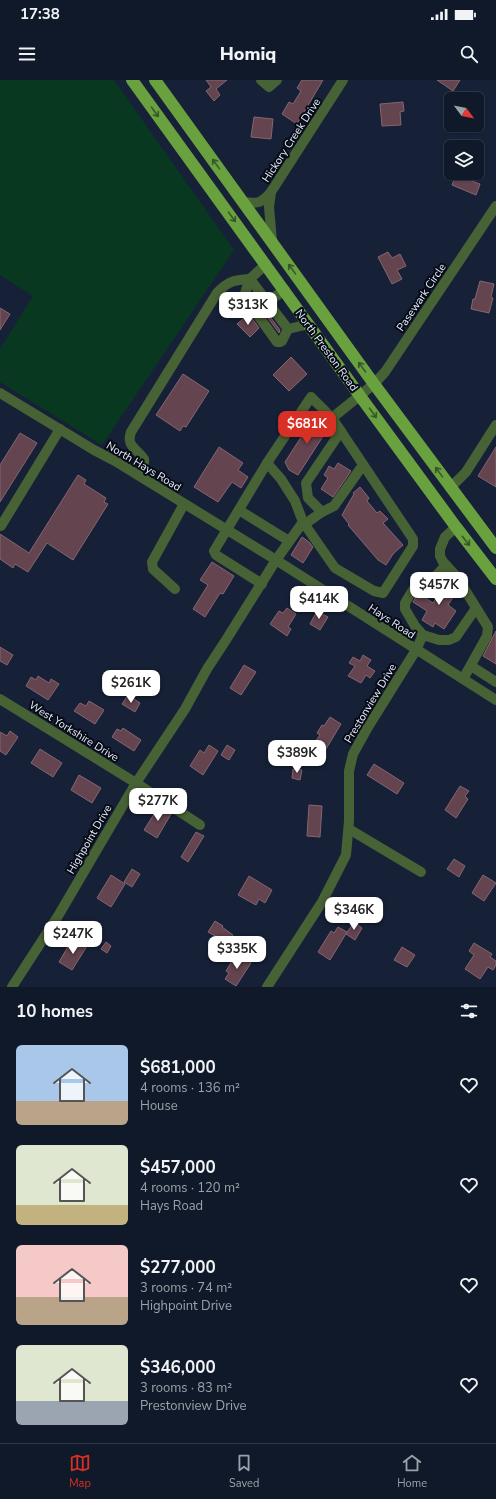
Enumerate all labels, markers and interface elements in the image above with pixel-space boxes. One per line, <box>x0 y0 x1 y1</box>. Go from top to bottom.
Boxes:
text: 17:38 <box>20 4 60 24</box>
text: Homiq <box>220 42 276 66</box>
icon: menu <box>16 43 38 65</box>
icon: search <box>458 43 480 65</box>
north arrow <box>444 92 484 132</box>
map controls <box>444 92 484 180</box>
street label: Hickory Creek Drive <box>259 95 324 185</box>
one-way arrow <box>151 106 159 117</box>
button: layers <box>444 140 484 180</box>
one-way arrow <box>212 159 220 170</box>
one-way arrow <box>228 211 236 222</box>
street label: Pasewark Circle <box>393 260 450 334</box>
one-way arrow <box>288 264 296 275</box>
pin: $313K <box>220 292 276 326</box>
text: $313K <box>228 296 268 314</box>
street label: North Preston Road <box>292 306 361 394</box>
one-way arrow <box>358 362 366 373</box>
one-way arrow <box>369 408 377 419</box>
pin: $681K <box>279 411 335 445</box>
text: $681K <box>287 415 327 433</box>
street label: North Hays Road <box>104 438 184 495</box>
one-way arrow <box>435 467 443 478</box>
one-way arrow <box>462 535 471 546</box>
pin: $457K <box>411 572 467 606</box>
text: $457K <box>419 576 459 594</box>
pin: $414K <box>291 586 347 620</box>
text: $414K <box>299 590 339 608</box>
street label: Hays Road <box>365 601 418 642</box>
street label: Prestonview Drive <box>341 661 400 746</box>
pin: $261K <box>103 670 159 704</box>
text: $261K <box>111 674 151 692</box>
street label: West Yorkshire Drive <box>26 698 122 765</box>
pin: $389K <box>269 740 325 774</box>
text: $389K <box>277 744 317 762</box>
pin: $277K <box>130 788 186 822</box>
text: $277K <box>138 792 178 810</box>
street label: Highpoint Drive <box>64 802 115 877</box>
pin: $346K <box>326 897 382 931</box>
text: $346K <box>334 901 374 919</box>
pin: $247K <box>45 921 101 955</box>
text: $247K <box>53 925 93 943</box>
pin: $335K <box>209 936 265 970</box>
text: $335K <box>217 940 257 958</box>
text: 10 homes <box>16 1000 93 1023</box>
icon: filters <box>458 1000 480 1022</box>
text: $681,000 <box>140 1056 216 1079</box>
icon: home <box>48 1061 96 1109</box>
icon: heart <box>458 1074 480 1096</box>
text: 4 rooms · 136 m² <box>140 1079 240 1097</box>
text: House <box>140 1097 178 1115</box>
text: $457,000 <box>140 1156 216 1179</box>
icon: home <box>48 1161 96 1209</box>
icon: heart <box>458 1174 480 1196</box>
text: 4 rooms · 120 m² <box>140 1179 240 1197</box>
text: Hays Road <box>140 1197 203 1215</box>
text: $277,000 <box>140 1256 216 1279</box>
icon: home <box>48 1261 96 1309</box>
icon: heart <box>458 1274 480 1296</box>
text: 3 rooms · 74 m² <box>140 1279 232 1297</box>
text: Highpoint Drive <box>140 1297 232 1315</box>
text: $346,000 <box>140 1356 216 1379</box>
icon: home <box>48 1361 96 1409</box>
icon: heart <box>458 1374 480 1396</box>
text: 3 rooms · 83 m² <box>140 1379 232 1397</box>
text: Prestonview Drive <box>140 1397 246 1415</box>
tab: Map <box>69 1452 91 1491</box>
tab: Saved <box>229 1452 259 1491</box>
tab: Home <box>397 1452 427 1491</box>

